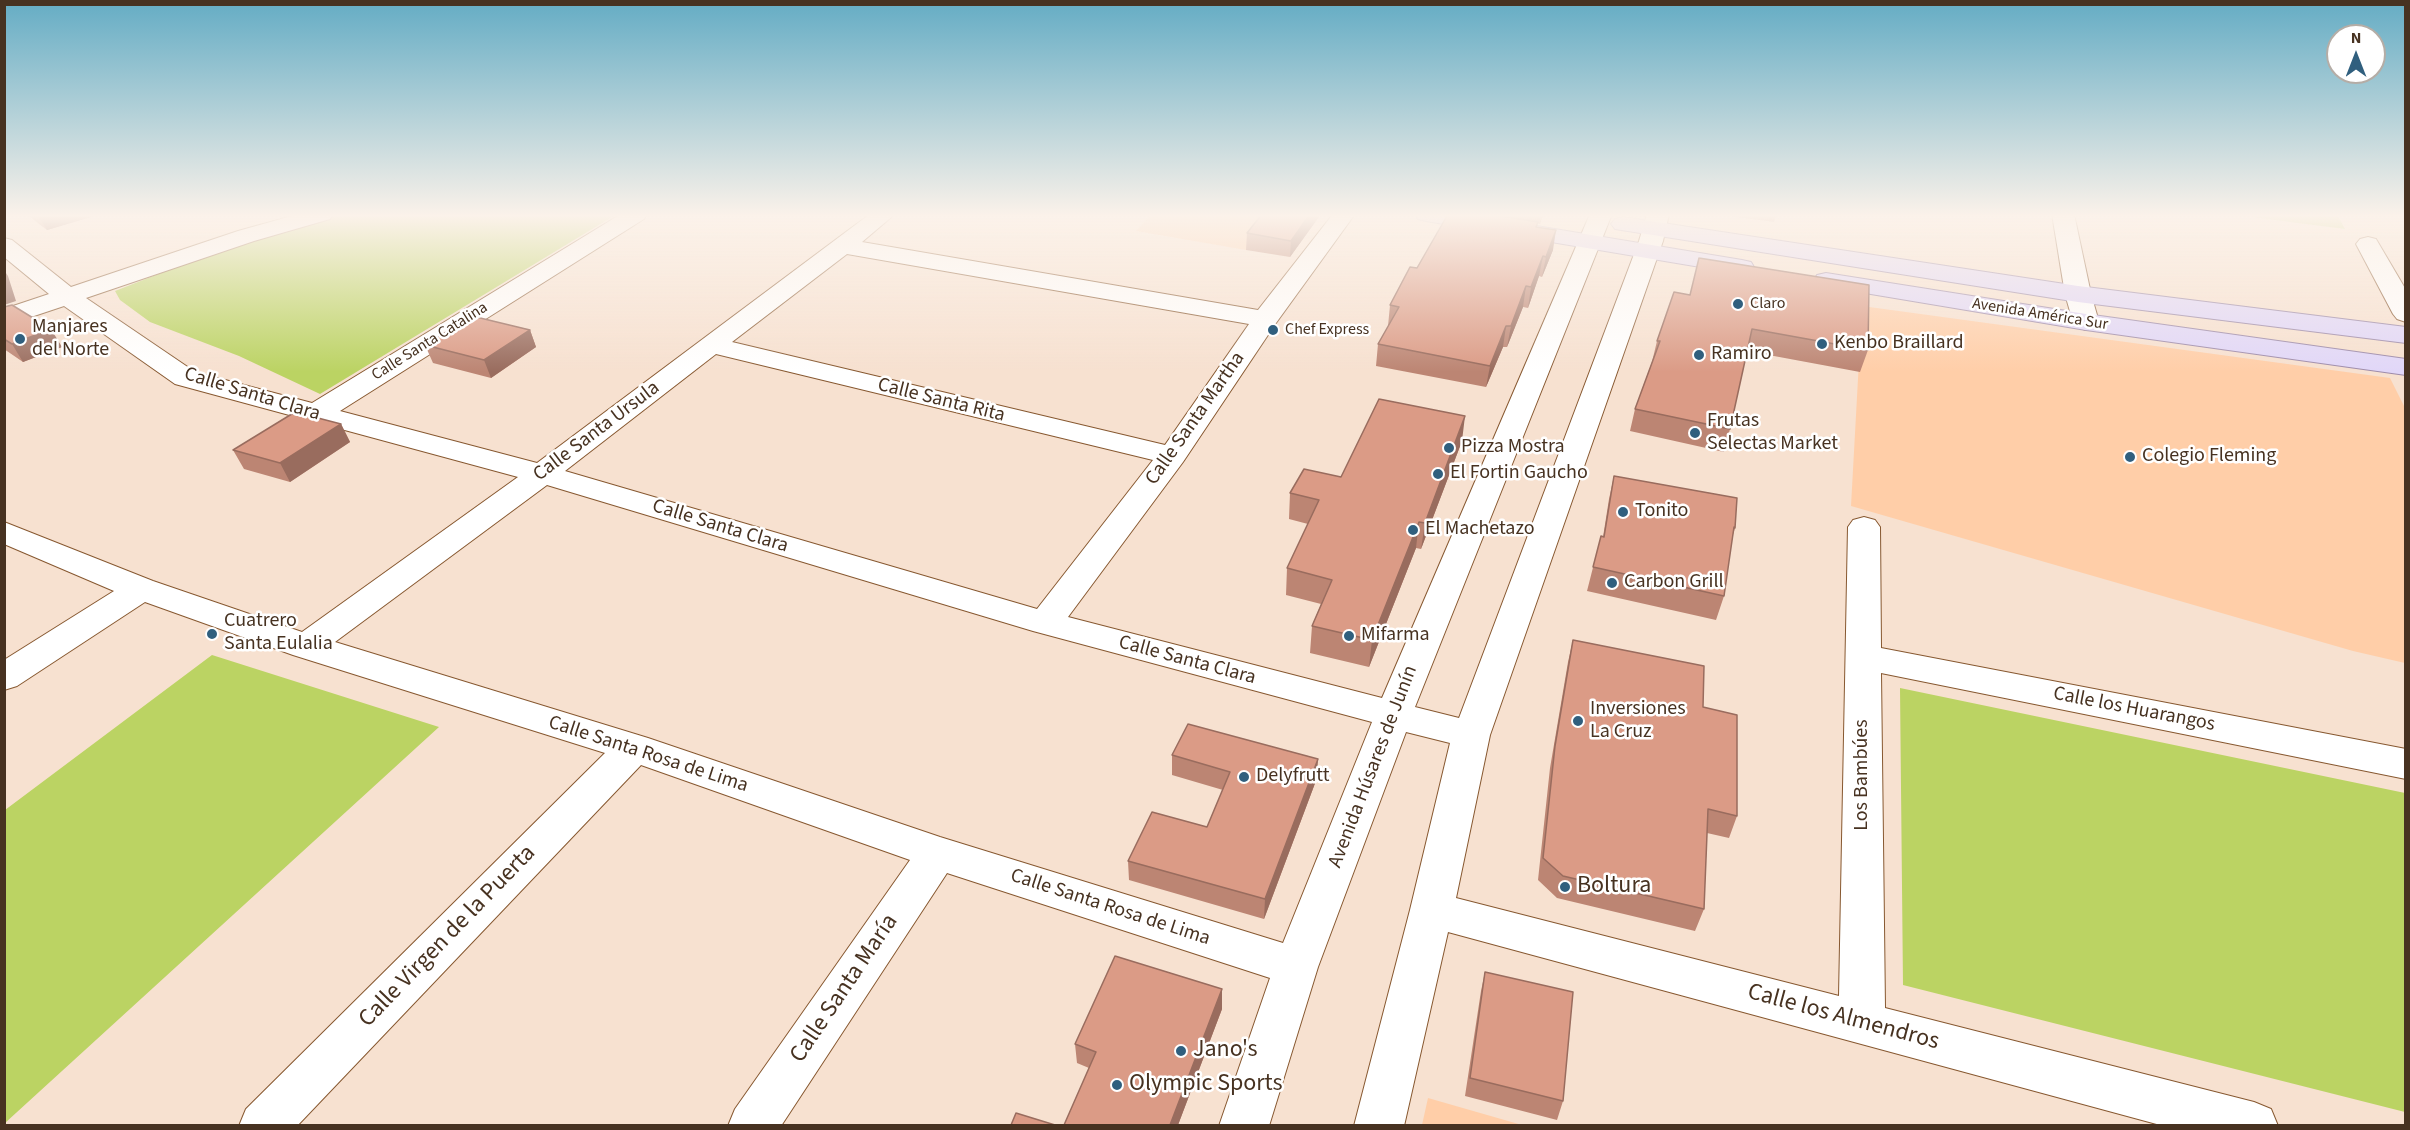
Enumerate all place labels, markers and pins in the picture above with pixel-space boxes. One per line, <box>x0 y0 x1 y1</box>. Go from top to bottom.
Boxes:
place label: Claro <box>1750 294 1785 314</box>
marker: Claro <box>1731 297 1745 311</box>
place label: Manjares del Norte <box>32 316 109 363</box>
place label: Chef Express <box>1285 320 1369 340</box>
marker: Chef Express <box>1266 323 1280 337</box>
marker: Manjares del Norte <box>13 332 27 346</box>
place label: Kenbo Braillard <box>1834 332 1964 356</box>
marker: Kenbo Braillard <box>1815 337 1829 351</box>
place label: Ramiro <box>1711 343 1771 367</box>
marker: Ramiro <box>1692 348 1706 362</box>
place label: Frutas Selectas Market <box>1707 410 1838 457</box>
marker: Frutas Selectas Market <box>1688 426 1702 440</box>
place label: Pizza Mostra <box>1461 436 1564 460</box>
marker: Pizza Mostra <box>1442 441 1456 455</box>
place label: Colegio Fleming <box>2142 445 2276 469</box>
marker: Colegio Fleming <box>2123 450 2137 464</box>
place label: El Fortin Gaucho <box>1450 462 1588 486</box>
marker: El Fortin Gaucho <box>1431 467 1445 481</box>
place label: Tonito <box>1635 500 1688 524</box>
marker: Tonito <box>1616 505 1630 519</box>
place label: El Machetazo <box>1425 518 1535 542</box>
marker: El Machetazo <box>1406 523 1420 537</box>
place label: Carbon Grill <box>1624 571 1724 595</box>
marker: Carbon Grill <box>1605 576 1619 590</box>
place label: Cuatrero Santa Eulalia <box>224 610 333 657</box>
place label: Mifarma <box>1361 624 1430 648</box>
marker: Cuatrero Santa Eulalia <box>205 627 219 641</box>
marker: Mifarma <box>1342 629 1356 643</box>
place label: Inversiones La Cruz <box>1590 698 1686 745</box>
marker: Inversiones La Cruz <box>1571 714 1585 728</box>
place label: Delyfrutt <box>1256 765 1329 789</box>
marker: Delyfrutt <box>1237 770 1251 784</box>
place label: Boltura <box>1577 873 1651 901</box>
marker: Boltura <box>1558 880 1572 894</box>
place label: Jano's <box>1193 1037 1258 1065</box>
marker: Jano's <box>1174 1044 1188 1058</box>
place label: Olympic Sports <box>1129 1071 1283 1099</box>
marker: Olympic Sports <box>1110 1078 1124 1092</box>

